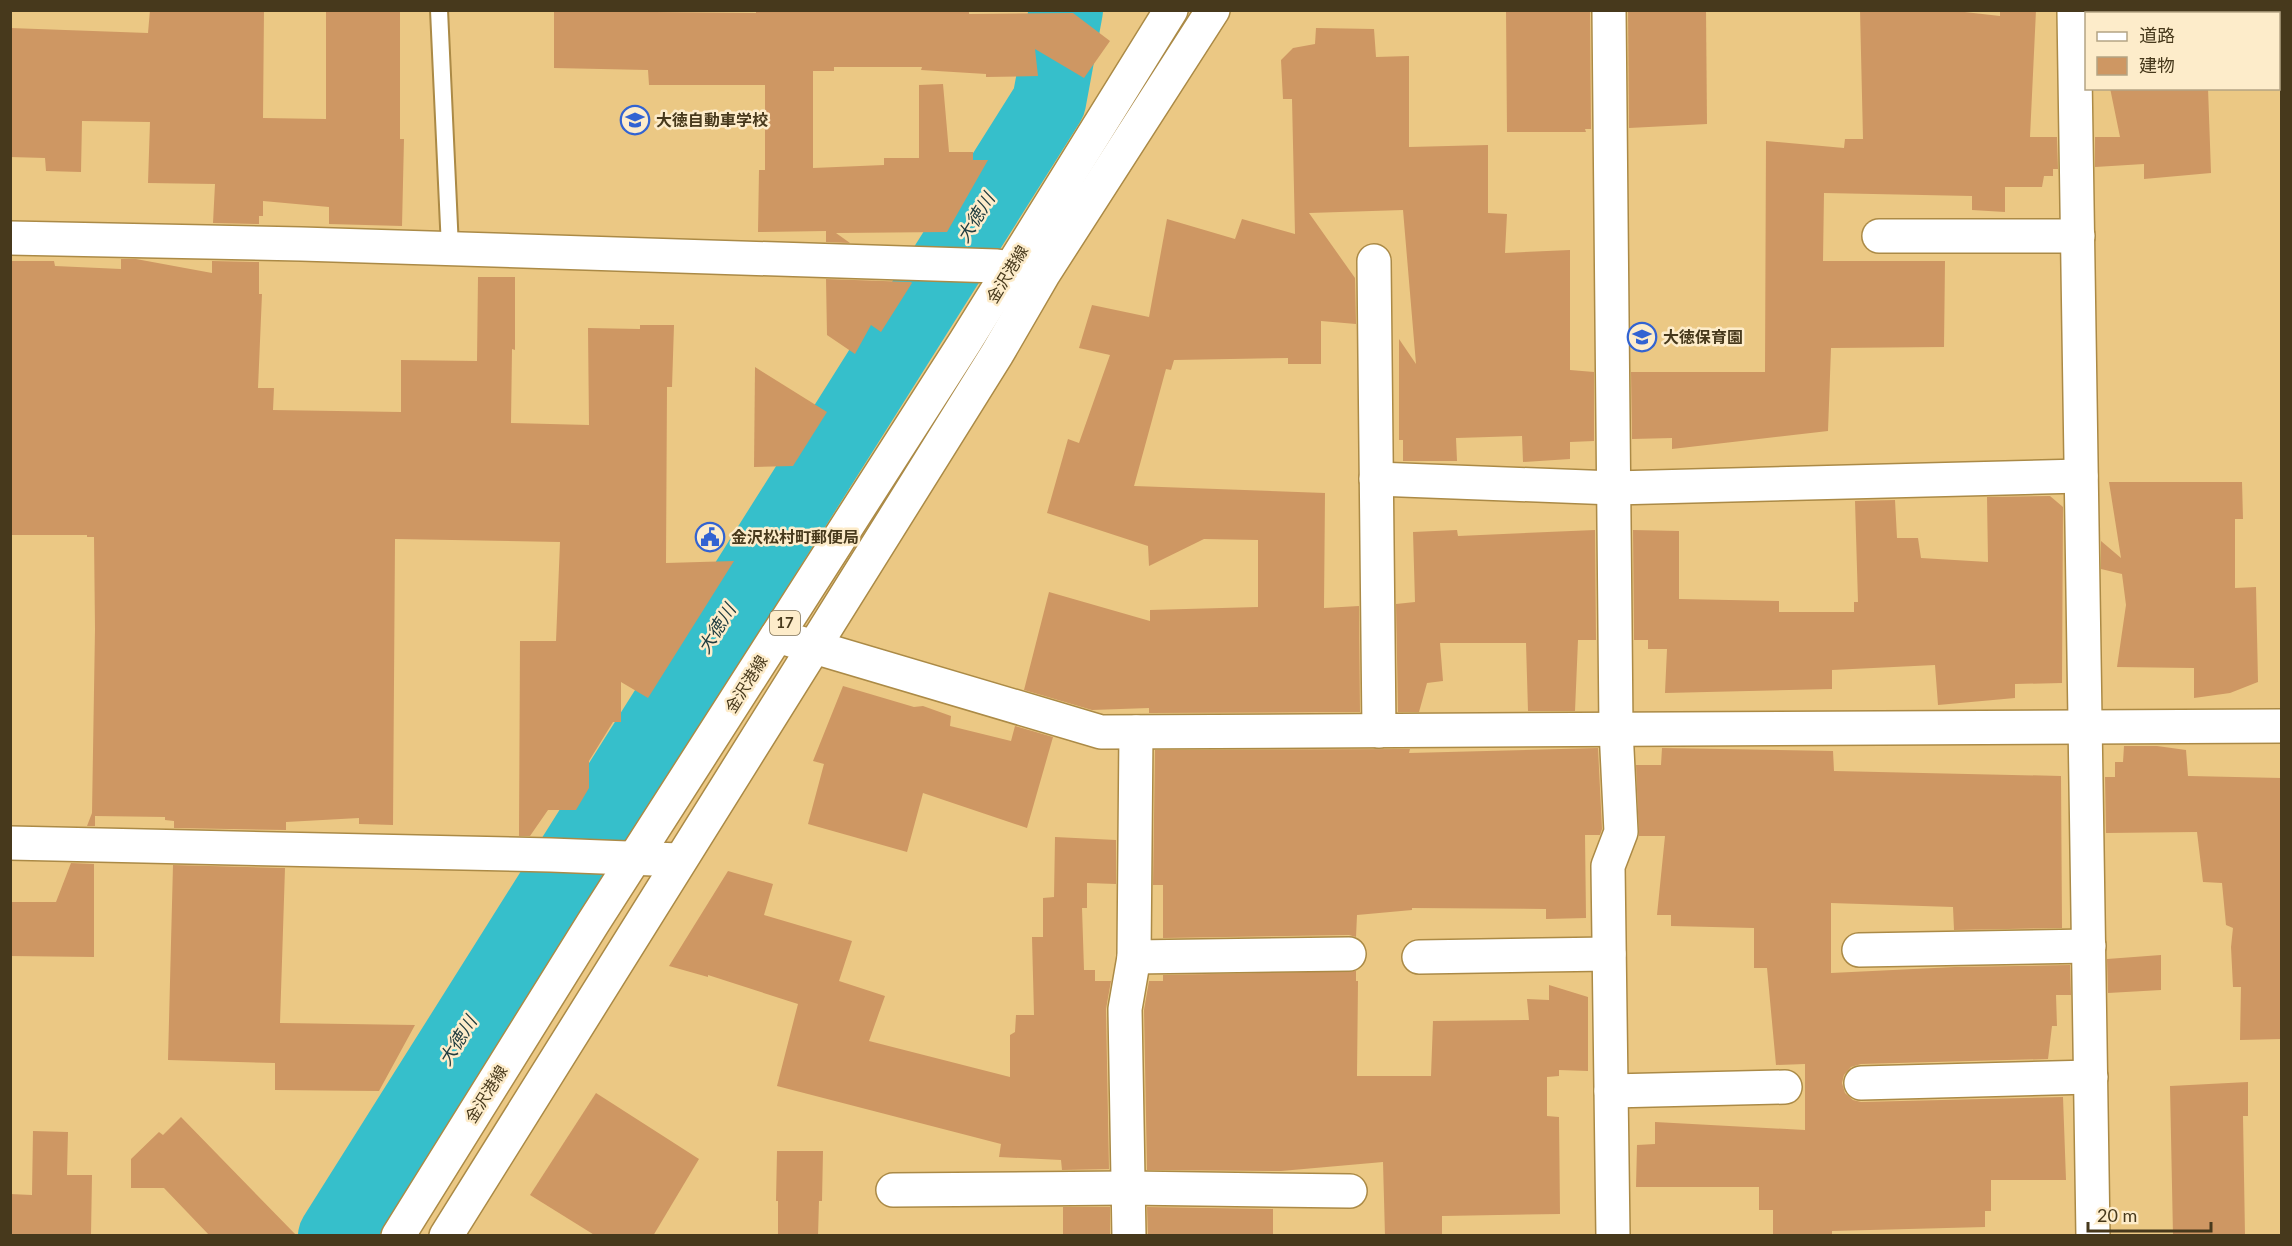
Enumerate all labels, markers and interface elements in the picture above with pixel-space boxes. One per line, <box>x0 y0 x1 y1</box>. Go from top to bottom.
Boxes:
legend <box>2085 12 2280 90</box>
text: 道路 <box>2139 24 2175 46</box>
text: 建物 <box>2139 54 2175 76</box>
school or university icon: 大徳自動車学校 <box>619 104 651 136</box>
place label: 大徳自動車学校 <box>656 110 768 129</box>
water label: 大徳川 <box>952 187 1000 246</box>
street label: 金沢港線 <box>982 241 1031 306</box>
school or university icon: 大徳保育園 <box>1626 321 1658 353</box>
place label: 大徳保育園 <box>1663 327 1743 346</box>
public building icon: 金沢松村町郵便局 <box>694 521 726 553</box>
place label: 金沢松村町郵便局 <box>731 527 859 546</box>
water label: 大徳川 <box>693 598 741 657</box>
road number: 17 <box>770 611 800 635</box>
street label: 金沢港線 <box>721 652 771 716</box>
water label: 大徳川 <box>434 1010 482 1069</box>
street label: 金沢港線 <box>461 1062 511 1126</box>
scale bar <box>2088 1195 2211 1233</box>
text: 20 m <box>2097 1204 2137 1226</box>

